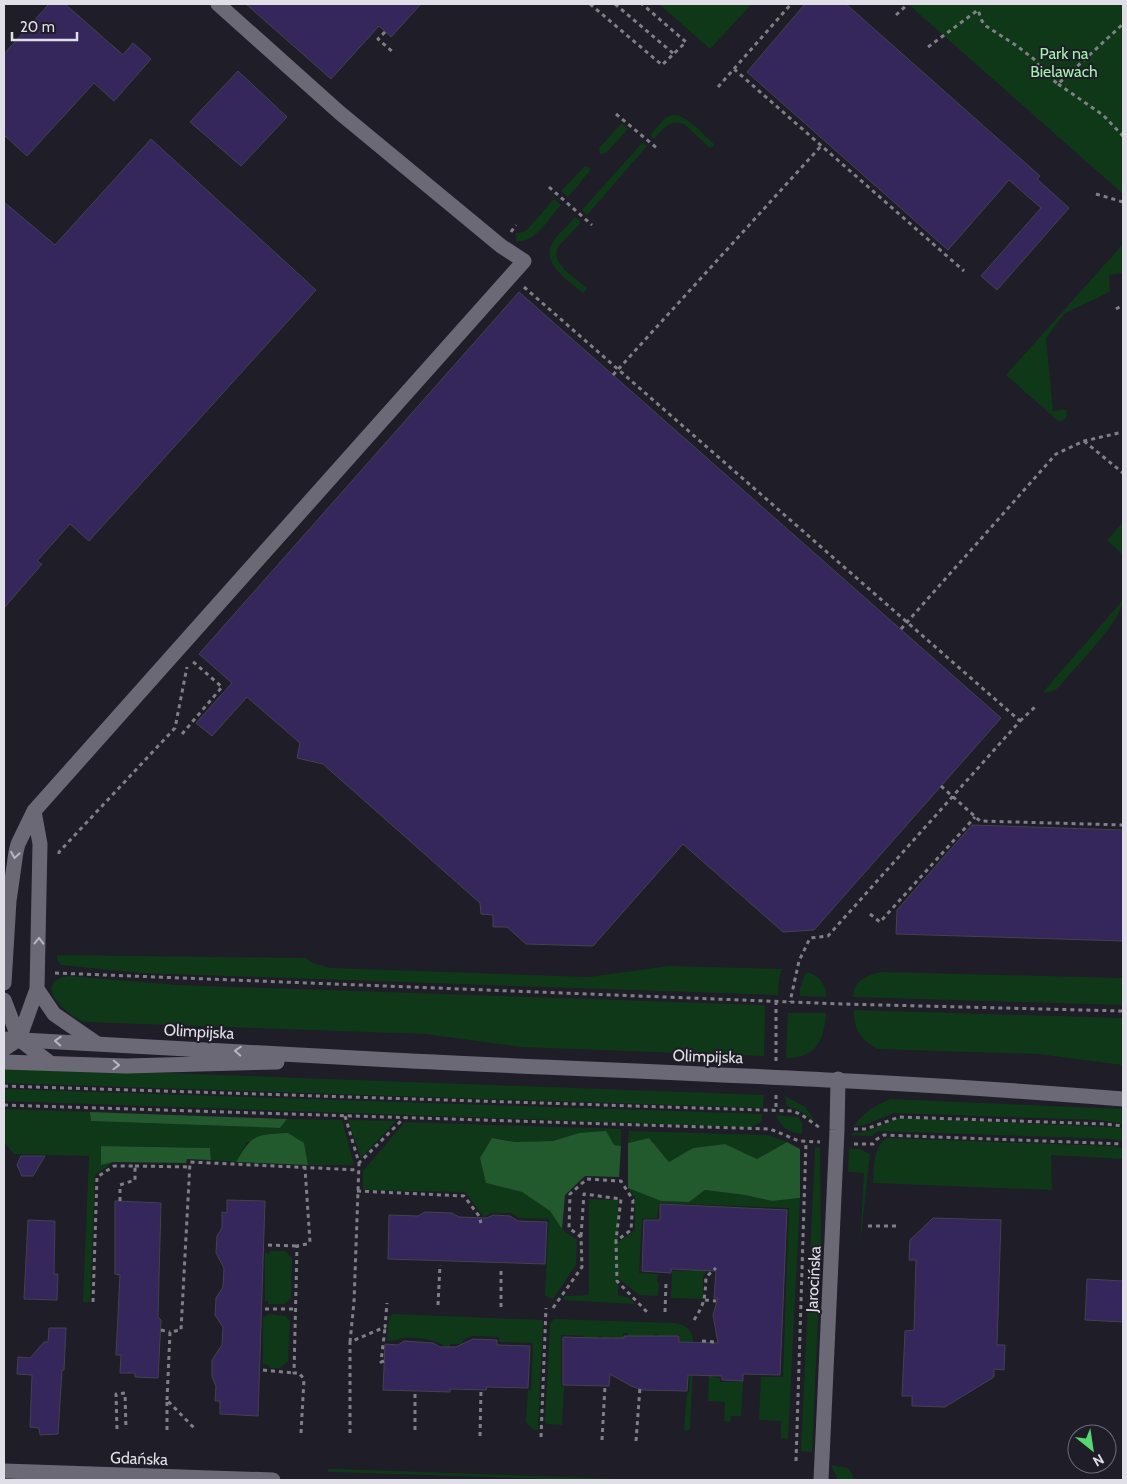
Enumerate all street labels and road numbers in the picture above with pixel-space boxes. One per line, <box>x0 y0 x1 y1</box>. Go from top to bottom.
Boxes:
street label: Olimpijska <box>163 1020 235 1043</box>
street label: Olimpijska <box>672 1046 744 1067</box>
street label: Jarocińska <box>802 1245 825 1314</box>
street label: Gdańska <box>110 1448 168 1469</box>

